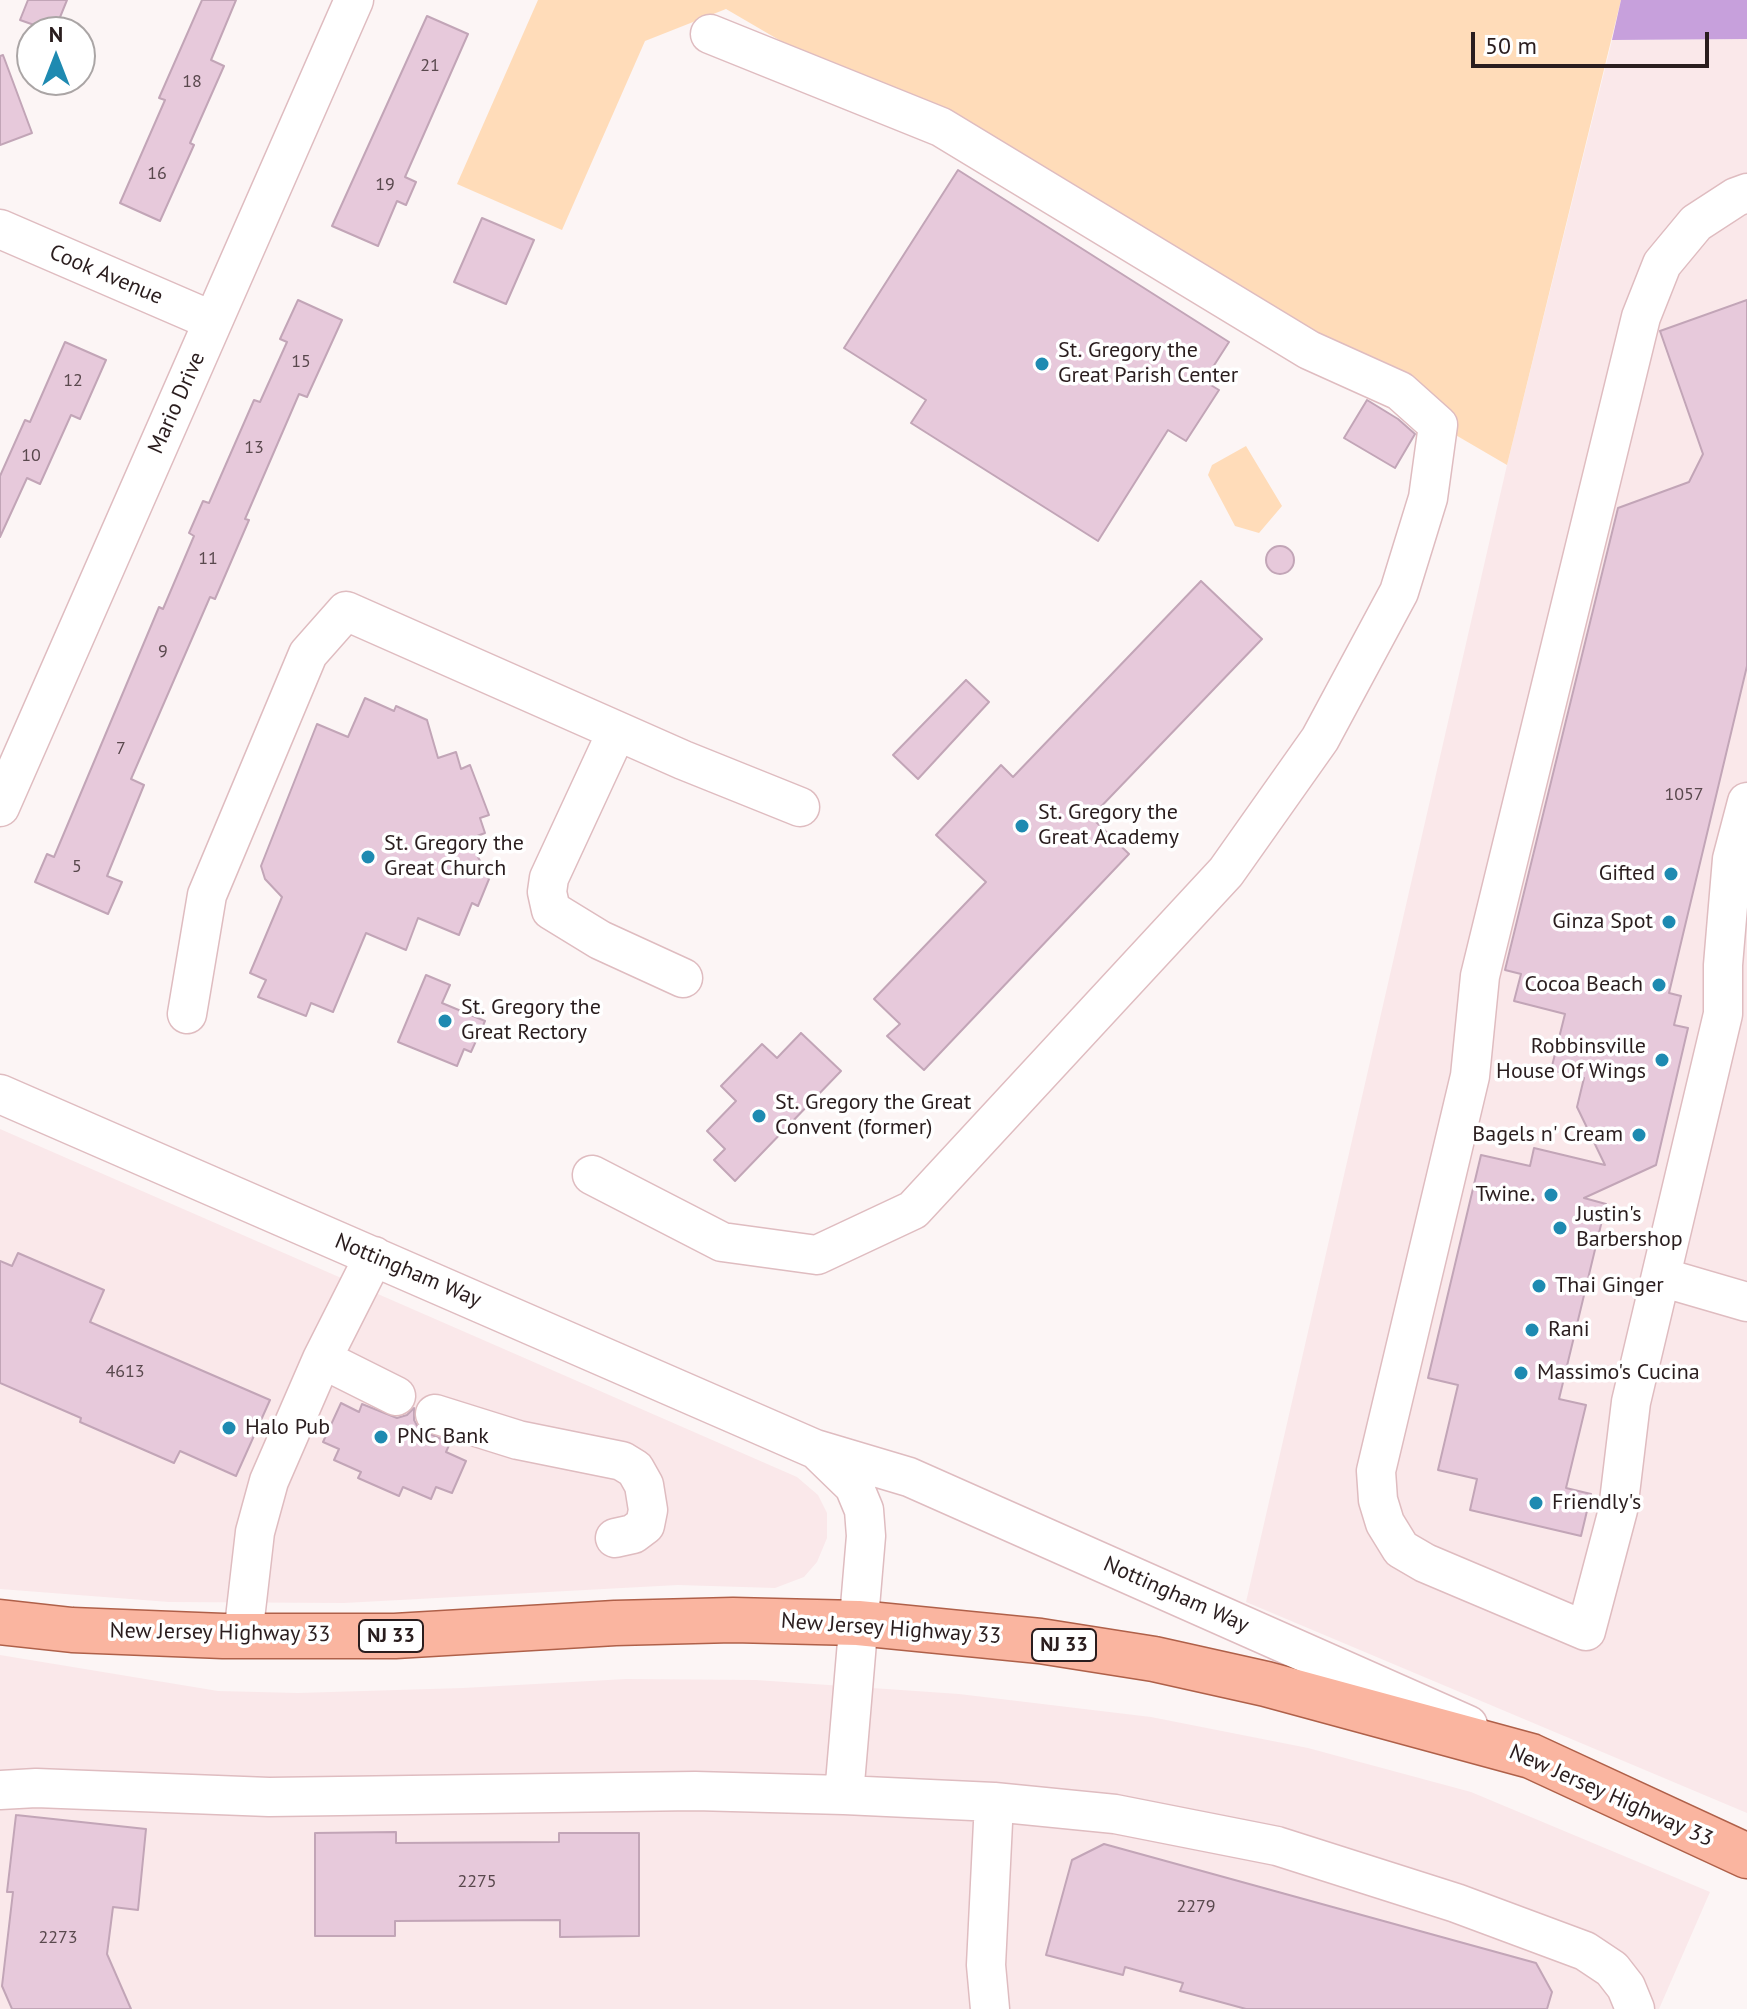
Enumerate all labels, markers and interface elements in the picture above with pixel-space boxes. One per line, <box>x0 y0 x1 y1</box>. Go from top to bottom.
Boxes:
north arrow <box>16 16 96 96</box>
scale bar <box>1475 16 1713 66</box>
text: N <box>49 20 63 48</box>
text: 50 m <box>1485 30 1537 61</box>
house number: 21 <box>420 55 440 77</box>
house number: 18 <box>182 71 202 93</box>
house number: 16 <box>147 163 167 185</box>
house number: 19 <box>375 174 395 196</box>
street label: Cook Avenue <box>45 239 167 311</box>
place label: St. Gregory the Great Parish Center <box>1058 338 1238 390</box>
street label: Mario Drive <box>143 348 211 458</box>
house number: 15 <box>291 351 311 373</box>
marker: St. Gregory the Great Parish Center <box>1033 355 1051 373</box>
house number: 12 <box>63 370 83 392</box>
house number: 13 <box>244 437 264 459</box>
house number: 10 <box>21 445 41 467</box>
house number: 11 <box>198 548 218 570</box>
house number: 9 <box>158 641 168 663</box>
house number: 7 <box>116 738 126 760</box>
house number: 1057 <box>1664 784 1704 806</box>
place label: St. Gregory the Great Academy <box>1038 800 1179 852</box>
marker: St. Gregory the Great Academy <box>1013 817 1031 835</box>
place label: St. Gregory the Great Church <box>384 831 524 882</box>
marker: St. Gregory the Great Church <box>359 848 377 866</box>
house number: 5 <box>72 856 82 878</box>
place label: Gifted <box>1599 861 1655 887</box>
marker: Gifted <box>1662 865 1680 883</box>
place label: Ginza Spot <box>1552 909 1653 935</box>
marker: Ginza Spot <box>1660 913 1678 931</box>
place label: Cocoa Beach <box>1525 972 1643 998</box>
marker: Cocoa Beach <box>1650 976 1668 994</box>
place label: St. Gregory the Great Rectory <box>461 995 601 1046</box>
marker: St. Gregory the Great Rectory <box>436 1012 454 1030</box>
place label: Robbinsville House Of Wings <box>1496 1034 1646 1086</box>
marker: Robbinsville House Of Wings <box>1653 1051 1671 1069</box>
place label: St. Gregory the Great Convent (former) <box>775 1090 971 1142</box>
marker: St. Gregory the Great Convent (former) <box>750 1107 768 1125</box>
place label: Bagels n' Cream <box>1472 1122 1623 1148</box>
marker: Bagels n' Cream <box>1630 1126 1648 1144</box>
place label: Twine. <box>1476 1182 1535 1208</box>
marker: Twine. <box>1542 1186 1560 1204</box>
place label: Justin's Barbershop <box>1576 1202 1683 1254</box>
marker: Justin's Barbershop <box>1551 1219 1569 1237</box>
street label: Nottingham Way <box>331 1228 485 1314</box>
place label: Thai Ginger <box>1555 1273 1664 1299</box>
marker: Thai Ginger <box>1530 1277 1548 1295</box>
place label: Rani <box>1548 1317 1590 1343</box>
marker: Rani <box>1523 1321 1541 1339</box>
place label: Massimo's Cucina <box>1537 1360 1700 1386</box>
house number: 4613 <box>105 1361 145 1383</box>
marker: Massimo's Cucina <box>1512 1364 1530 1382</box>
place label: Halo Pub <box>245 1415 330 1441</box>
marker: Halo Pub <box>220 1419 238 1437</box>
place label: PNC Bank <box>397 1424 489 1450</box>
marker: PNC Bank <box>372 1428 390 1446</box>
place label: Friendly's <box>1552 1490 1641 1516</box>
marker: Friendly's <box>1527 1494 1545 1512</box>
street label: Nottingham Way <box>1099 1551 1253 1639</box>
street label: New Jersey Highway 33 <box>780 1608 1002 1650</box>
street label: New Jersey Highway 33 <box>109 1618 331 1648</box>
road number: NJ 33 <box>359 1620 423 1652</box>
road number: NJ 33 <box>1032 1629 1096 1661</box>
street label: New Jersey Highway 33 <box>1505 1739 1717 1853</box>
house number: 2275 <box>457 1871 497 1893</box>
house number: 2279 <box>1176 1896 1216 1918</box>
house number: 2273 <box>38 1927 78 1949</box>

